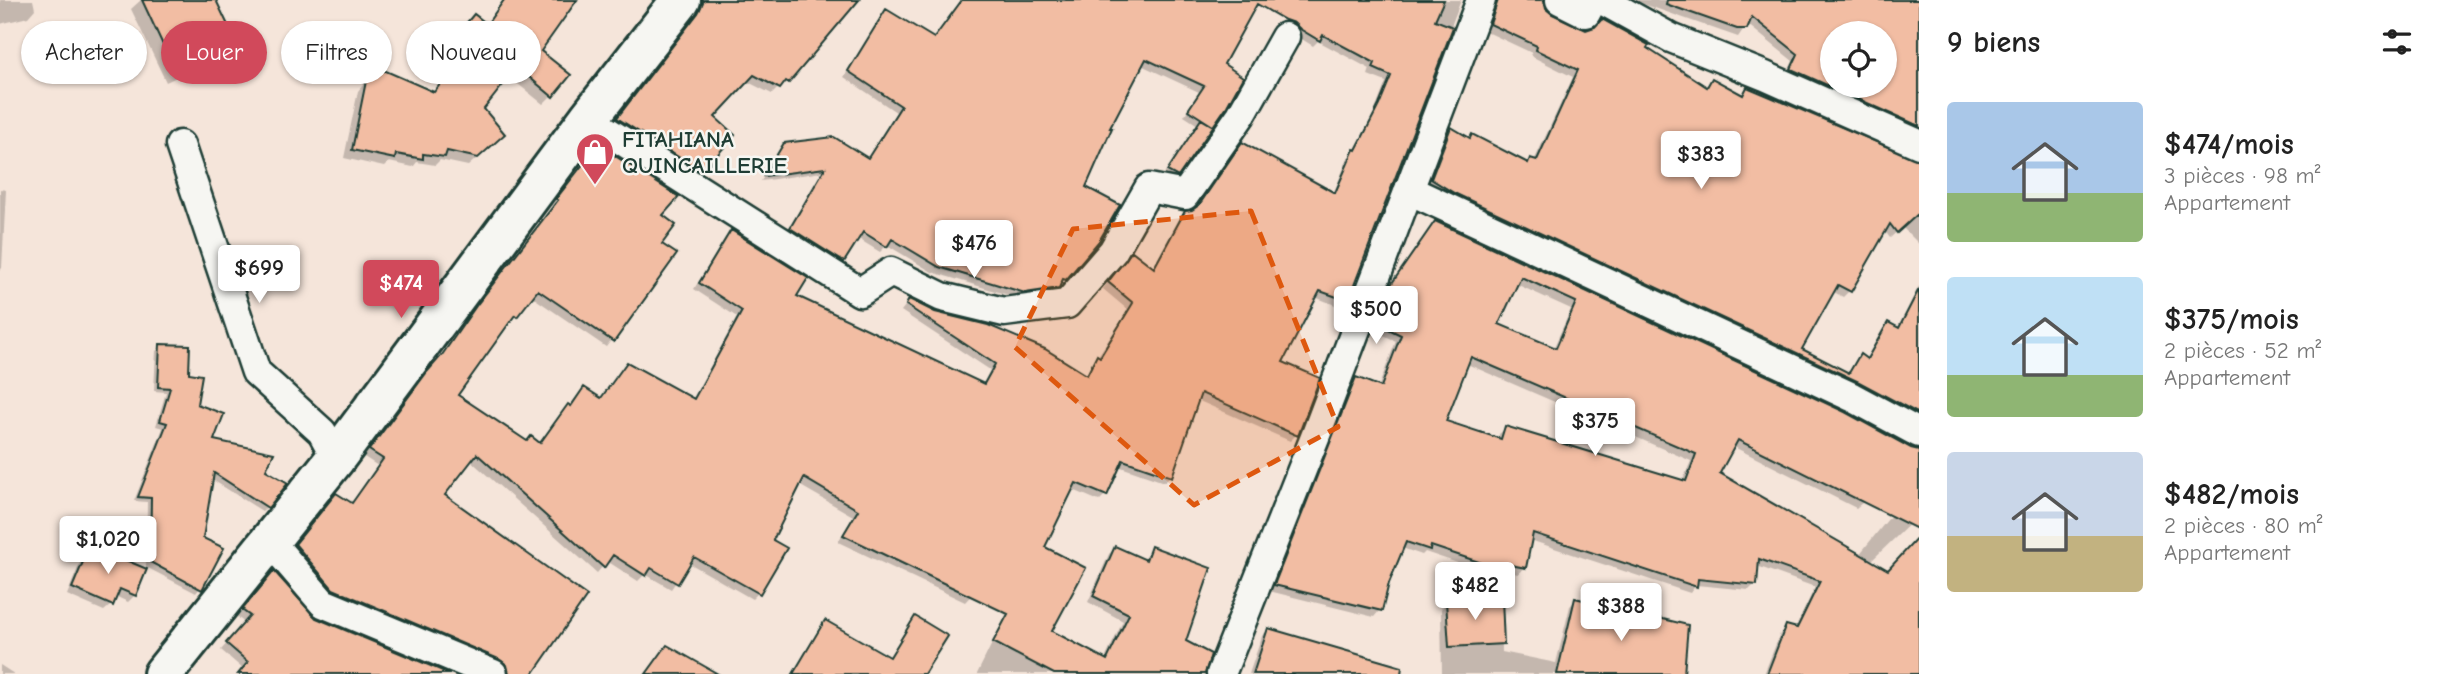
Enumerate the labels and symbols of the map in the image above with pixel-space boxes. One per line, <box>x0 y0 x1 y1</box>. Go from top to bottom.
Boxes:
place label: FITAHIANA QUINCAILLERIE <box>622 126 787 179</box>
shop icon: FITAHIANA QUINCAILLERIE <box>574 131 616 186</box>
pin: $383 <box>1660 132 1742 191</box>
pin: $476 <box>933 220 1015 280</box>
pin: $699 <box>218 246 300 305</box>
pin: $474 <box>360 260 442 320</box>
pin: $500 <box>1335 286 1417 346</box>
pin: $375 <box>1554 398 1636 458</box>
pin: $1,020 <box>51 516 165 576</box>
pin: $482 <box>1434 562 1516 622</box>
pin: $388 <box>1580 584 1662 643</box>

